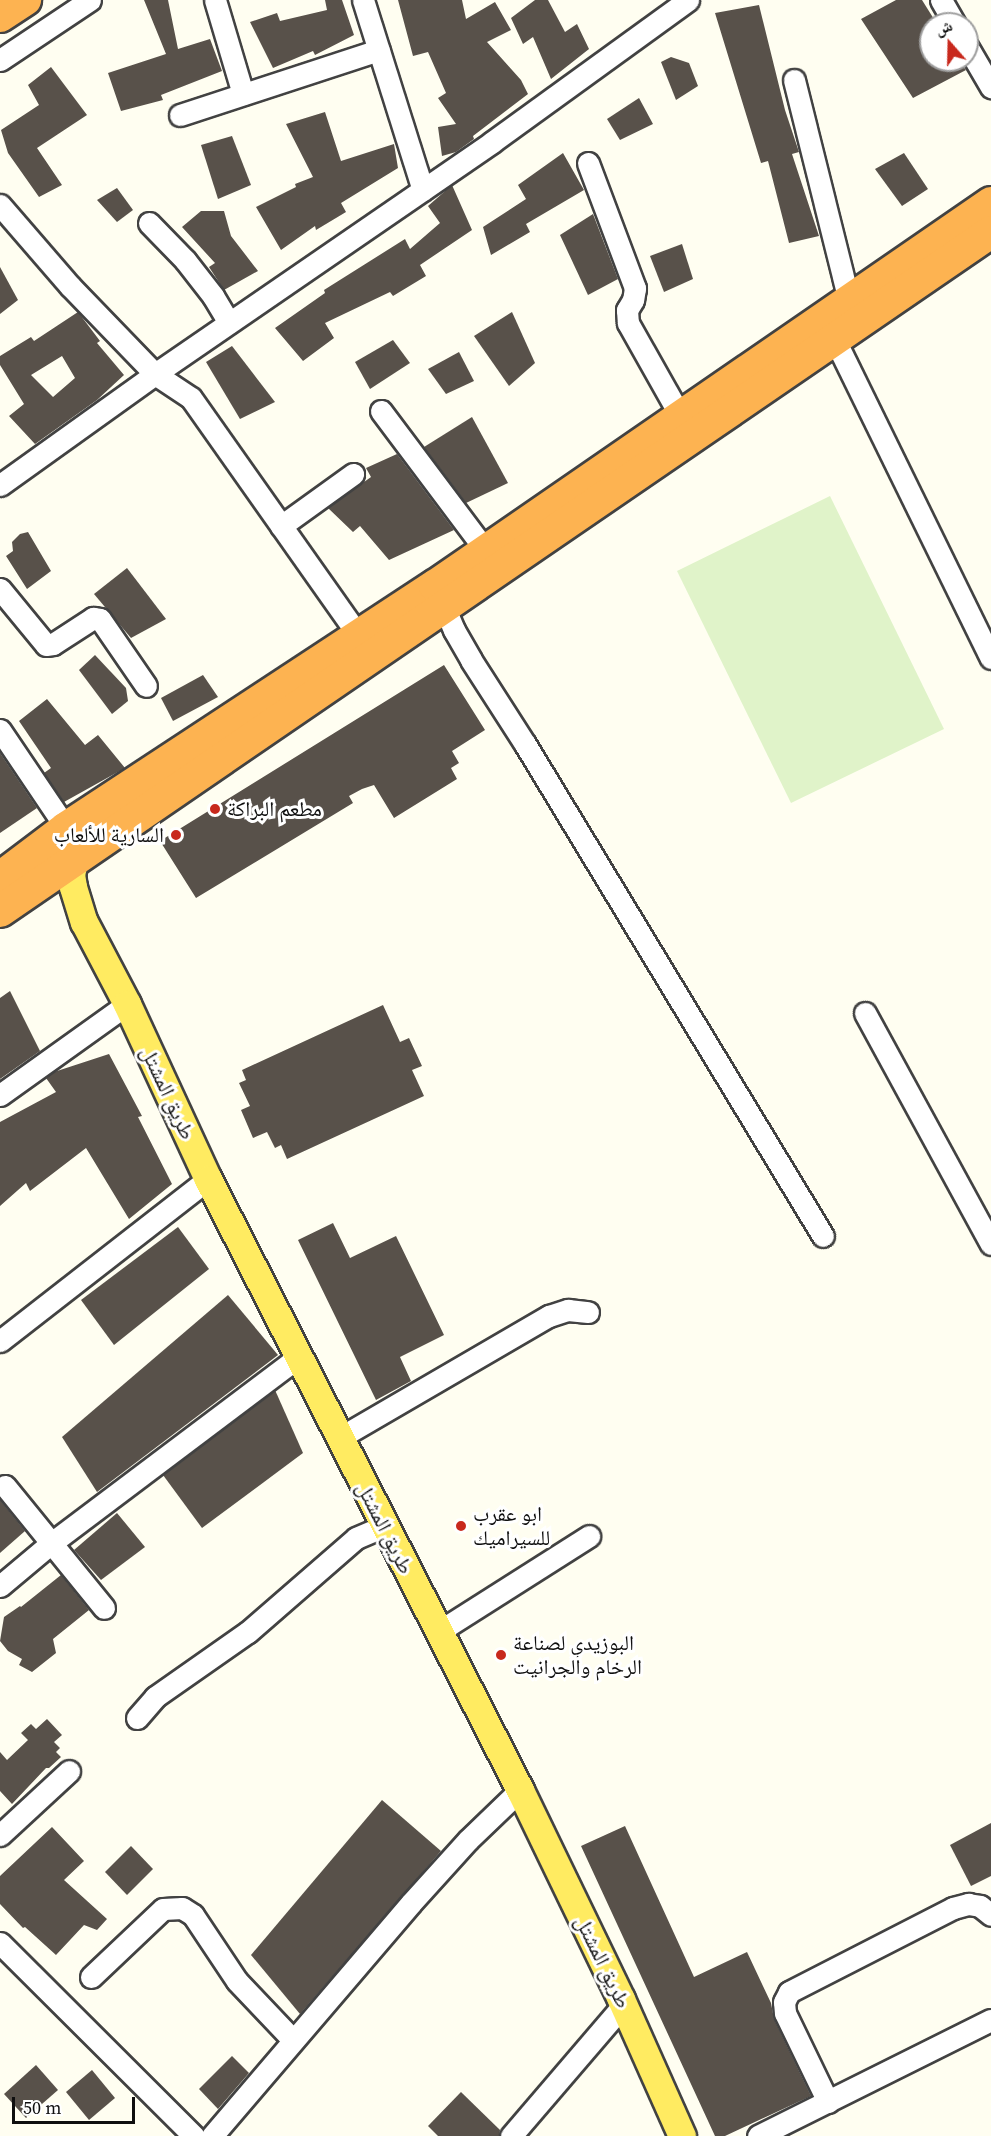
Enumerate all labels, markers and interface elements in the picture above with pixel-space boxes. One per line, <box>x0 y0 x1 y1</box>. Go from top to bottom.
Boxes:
north arrow <box>919 12 979 72</box>
text: ش <box>932 14 955 40</box>
place label: مطعم البراكة <box>227 796 322 822</box>
marker: مطعم البراكة <box>208 802 222 816</box>
place label: السارية للألعاب <box>54 822 164 848</box>
marker: السارية للألعاب <box>169 828 183 842</box>
street label: طريق المشتل <box>135 1042 201 1144</box>
street label: طريق المشتل <box>351 1478 419 1578</box>
place label: ابو عقرب للسيراميك <box>473 1501 550 1551</box>
marker: ابو عقرب للسيراميك <box>454 1519 468 1533</box>
place label: البوزيدي لصناعة الرخام والجرانيت <box>513 1630 642 1680</box>
marker: البوزيدي لصناعة الرخام والجرانيت <box>494 1648 508 1662</box>
street label: طريق المشتل <box>570 1912 636 2012</box>
scale bar <box>15 2085 138 2123</box>
text: 50 m <box>23 2095 61 2120</box>

